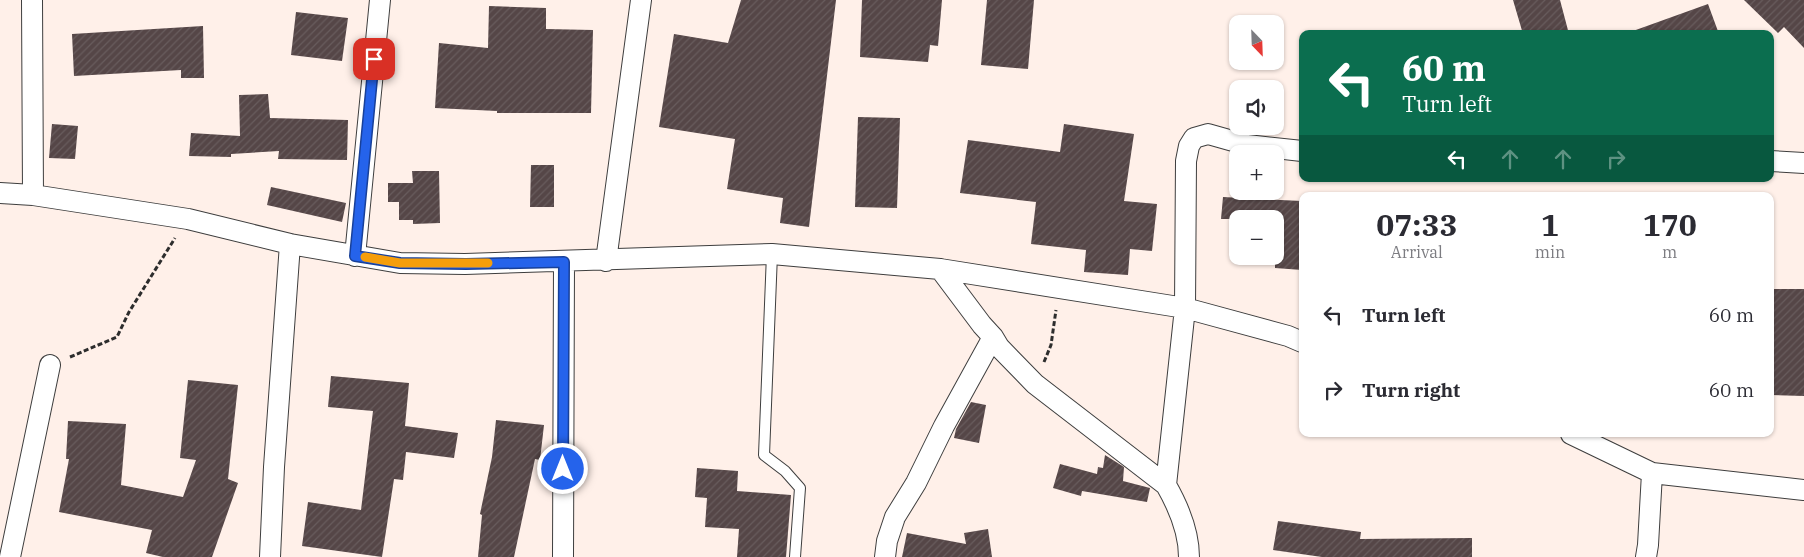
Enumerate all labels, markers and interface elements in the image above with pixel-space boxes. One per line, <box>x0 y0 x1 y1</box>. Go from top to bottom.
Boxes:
north arrow <box>1229 15 1284 70</box>
map controls <box>1229 15 1284 265</box>
pin <box>353 38 395 80</box>
icon: arrive <box>360 45 388 73</box>
text: 60 m <box>1402 45 1486 91</box>
icon: left <box>1319 50 1384 115</box>
button: sound <box>1229 80 1284 135</box>
text: Turn left <box>1402 89 1492 118</box>
button: + <box>1229 145 1284 200</box>
icon: left <box>1443 145 1471 173</box>
icon: ahead <box>1496 145 1524 173</box>
icon: ahead <box>1549 145 1577 173</box>
icon: right <box>1602 145 1630 173</box>
text: 07:33 <box>1376 205 1457 244</box>
text: 1 <box>1541 205 1559 244</box>
text: 170 <box>1643 205 1697 244</box>
button: − <box>1229 210 1284 265</box>
text: Arrival <box>1391 242 1443 262</box>
text: min <box>1535 242 1565 262</box>
text: m <box>1662 242 1677 262</box>
icon: left <box>1319 301 1347 329</box>
text: Turn left <box>1362 303 1445 327</box>
text: 60 m <box>1709 303 1754 327</box>
icon: right <box>1319 376 1347 404</box>
text: Turn right <box>1362 378 1460 402</box>
text: 60 m <box>1709 378 1754 402</box>
position arrow <box>536 442 588 494</box>

